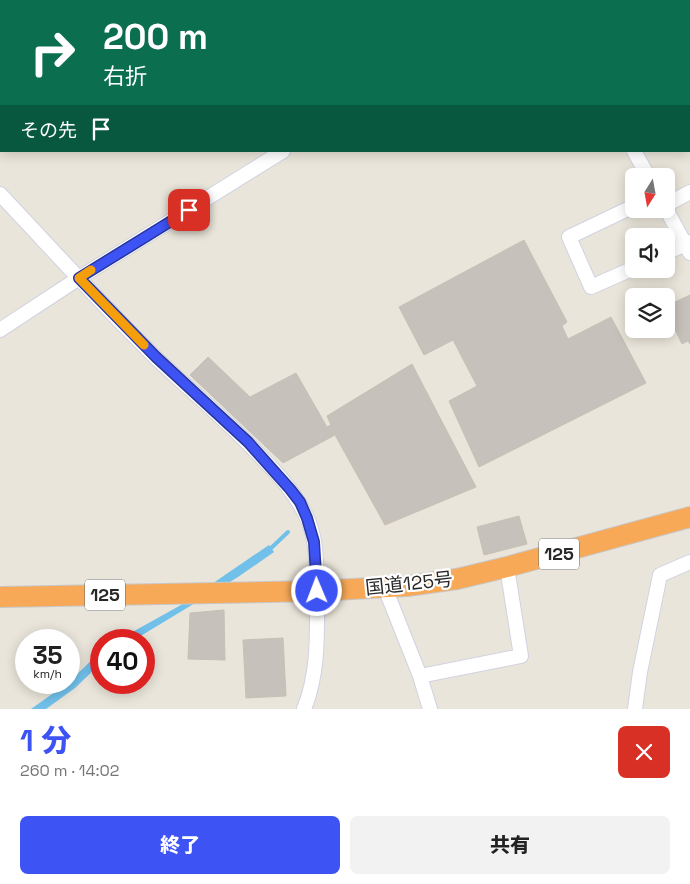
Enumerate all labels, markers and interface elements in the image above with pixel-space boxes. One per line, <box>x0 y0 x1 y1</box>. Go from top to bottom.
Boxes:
text: 200 m <box>103 15 208 59</box>
icon: right <box>20 20 85 85</box>
text: 右折 <box>103 62 147 90</box>
icon: arrive <box>87 115 115 143</box>
text: その先 <box>20 118 77 143</box>
north arrow <box>625 168 675 218</box>
map controls <box>625 168 675 338</box>
pin <box>168 189 210 231</box>
icon: arrive <box>175 196 203 224</box>
button: sound <box>625 228 675 278</box>
button: layers <box>625 288 675 338</box>
road number: 125 <box>539 538 579 570</box>
position arrow <box>290 564 342 616</box>
street label: 国道125号 <box>364 566 454 601</box>
road number: 125 <box>85 580 125 610</box>
speed limit sign: 40 <box>90 629 155 694</box>
text: 35 <box>32 639 63 671</box>
text: km/h <box>33 666 62 682</box>
text: 1 分 <box>20 721 71 760</box>
button: close <box>618 726 670 778</box>
text: 260 m · 14:02 <box>20 760 119 781</box>
button: 終了 <box>20 816 340 874</box>
button: 共有 <box>350 816 670 874</box>

